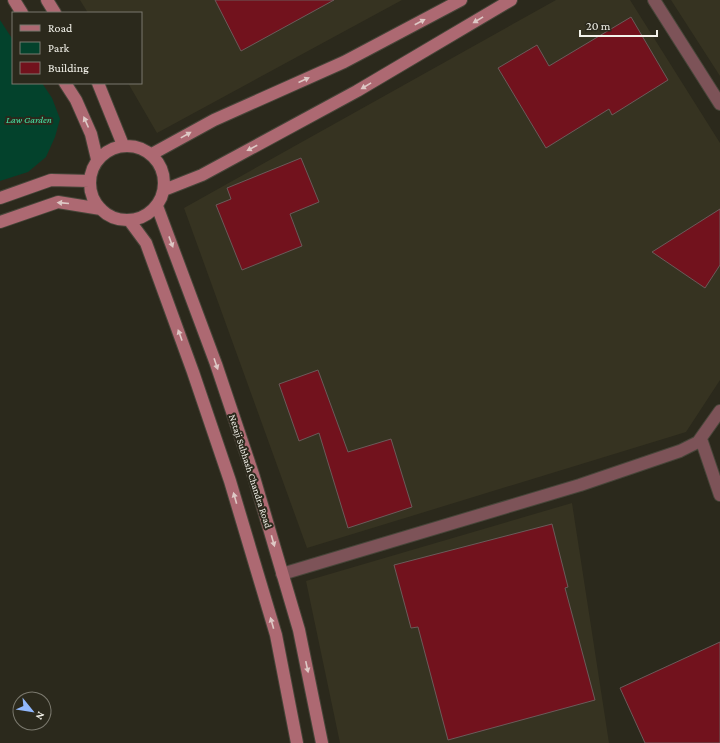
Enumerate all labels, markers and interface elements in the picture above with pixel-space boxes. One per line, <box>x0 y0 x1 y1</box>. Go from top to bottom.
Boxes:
legend <box>12 12 142 84</box>
scale bar <box>580 12 657 38</box>
one-way arrow <box>472 16 484 23</box>
one-way arrow <box>414 18 426 25</box>
text: 20 m <box>586 19 611 33</box>
text: Road <box>48 21 73 35</box>
text: Park <box>48 41 70 55</box>
text: Building <box>48 61 89 75</box>
one-way arrow <box>298 77 309 83</box>
one-way arrow <box>361 82 371 90</box>
park label: Law Garden <box>6 114 52 125</box>
one-way arrow <box>82 115 88 127</box>
one-way arrow <box>180 132 192 139</box>
one-way arrow <box>246 145 258 152</box>
one-way arrow <box>56 200 69 207</box>
one-way arrow <box>168 237 174 249</box>
one-way arrow <box>176 329 182 341</box>
one-way arrow <box>213 359 219 371</box>
street label: Netaji Subhash Chandra Road <box>226 413 274 530</box>
one-way arrow <box>232 492 238 504</box>
one-way arrow <box>270 536 276 548</box>
one-way arrow <box>269 616 275 628</box>
one-way arrow <box>304 661 310 673</box>
north arrow <box>12 691 52 731</box>
text: N <box>33 710 48 723</box>

